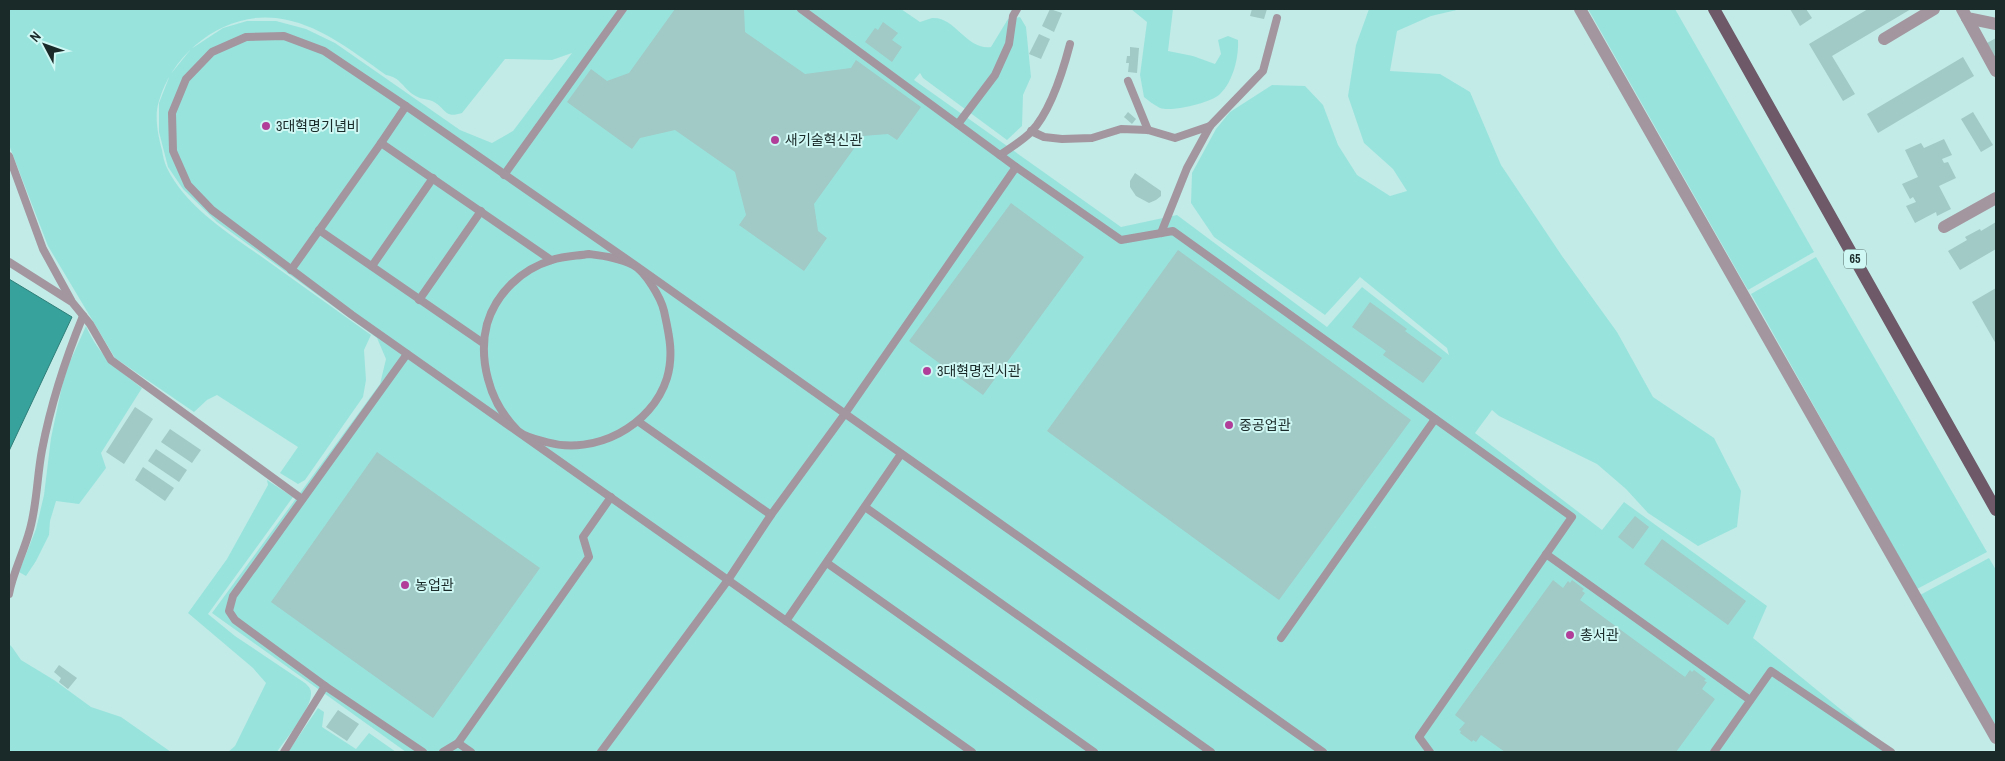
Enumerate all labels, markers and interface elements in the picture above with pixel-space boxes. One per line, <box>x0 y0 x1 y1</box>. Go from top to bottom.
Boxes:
north arrow <box>20 20 70 70</box>
text: N <box>26 27 45 46</box>
place label: 3대혁명기념비 <box>276 117 360 135</box>
marker: 3대혁명기념비 <box>260 120 272 132</box>
place label: 새기술혁신관 <box>785 131 862 149</box>
marker: 새기술혁신관 <box>769 134 781 146</box>
road number: 65 <box>1844 250 1866 268</box>
place label: 3대혁명전시관 <box>937 362 1021 380</box>
marker: 3대혁명전시관 <box>921 365 933 377</box>
place label: 중공업관 <box>1239 416 1291 434</box>
marker: 중공업관 <box>1223 419 1235 431</box>
place label: 농업관 <box>415 576 454 594</box>
marker: 농업관 <box>399 579 411 591</box>
place label: 총서관 <box>1580 626 1619 644</box>
marker: 총서관 <box>1564 629 1576 641</box>

